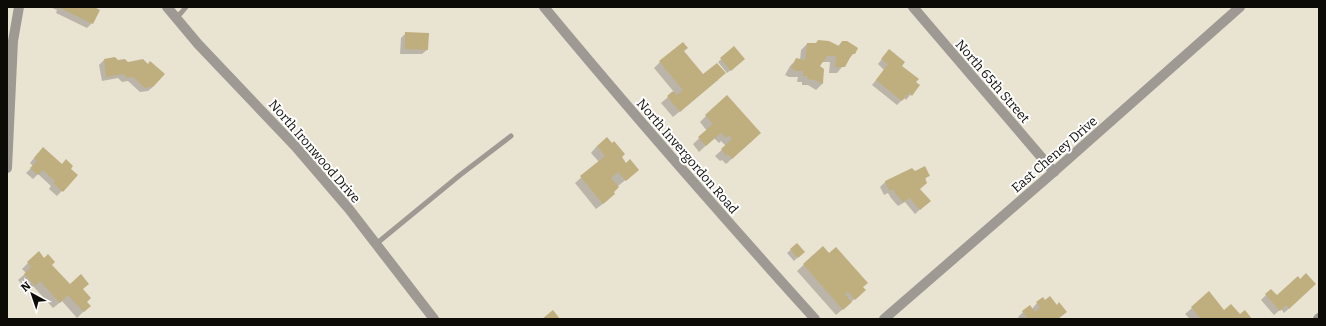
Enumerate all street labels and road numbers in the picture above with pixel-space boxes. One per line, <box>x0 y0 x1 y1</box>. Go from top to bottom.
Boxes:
street label: North 65th Street <box>953 37 1033 126</box>
street label: North Invergordon Road <box>634 96 742 217</box>
street label: North Ironwood Drive <box>266 97 363 206</box>
street label: East Cheney Drive <box>1009 113 1100 196</box>

